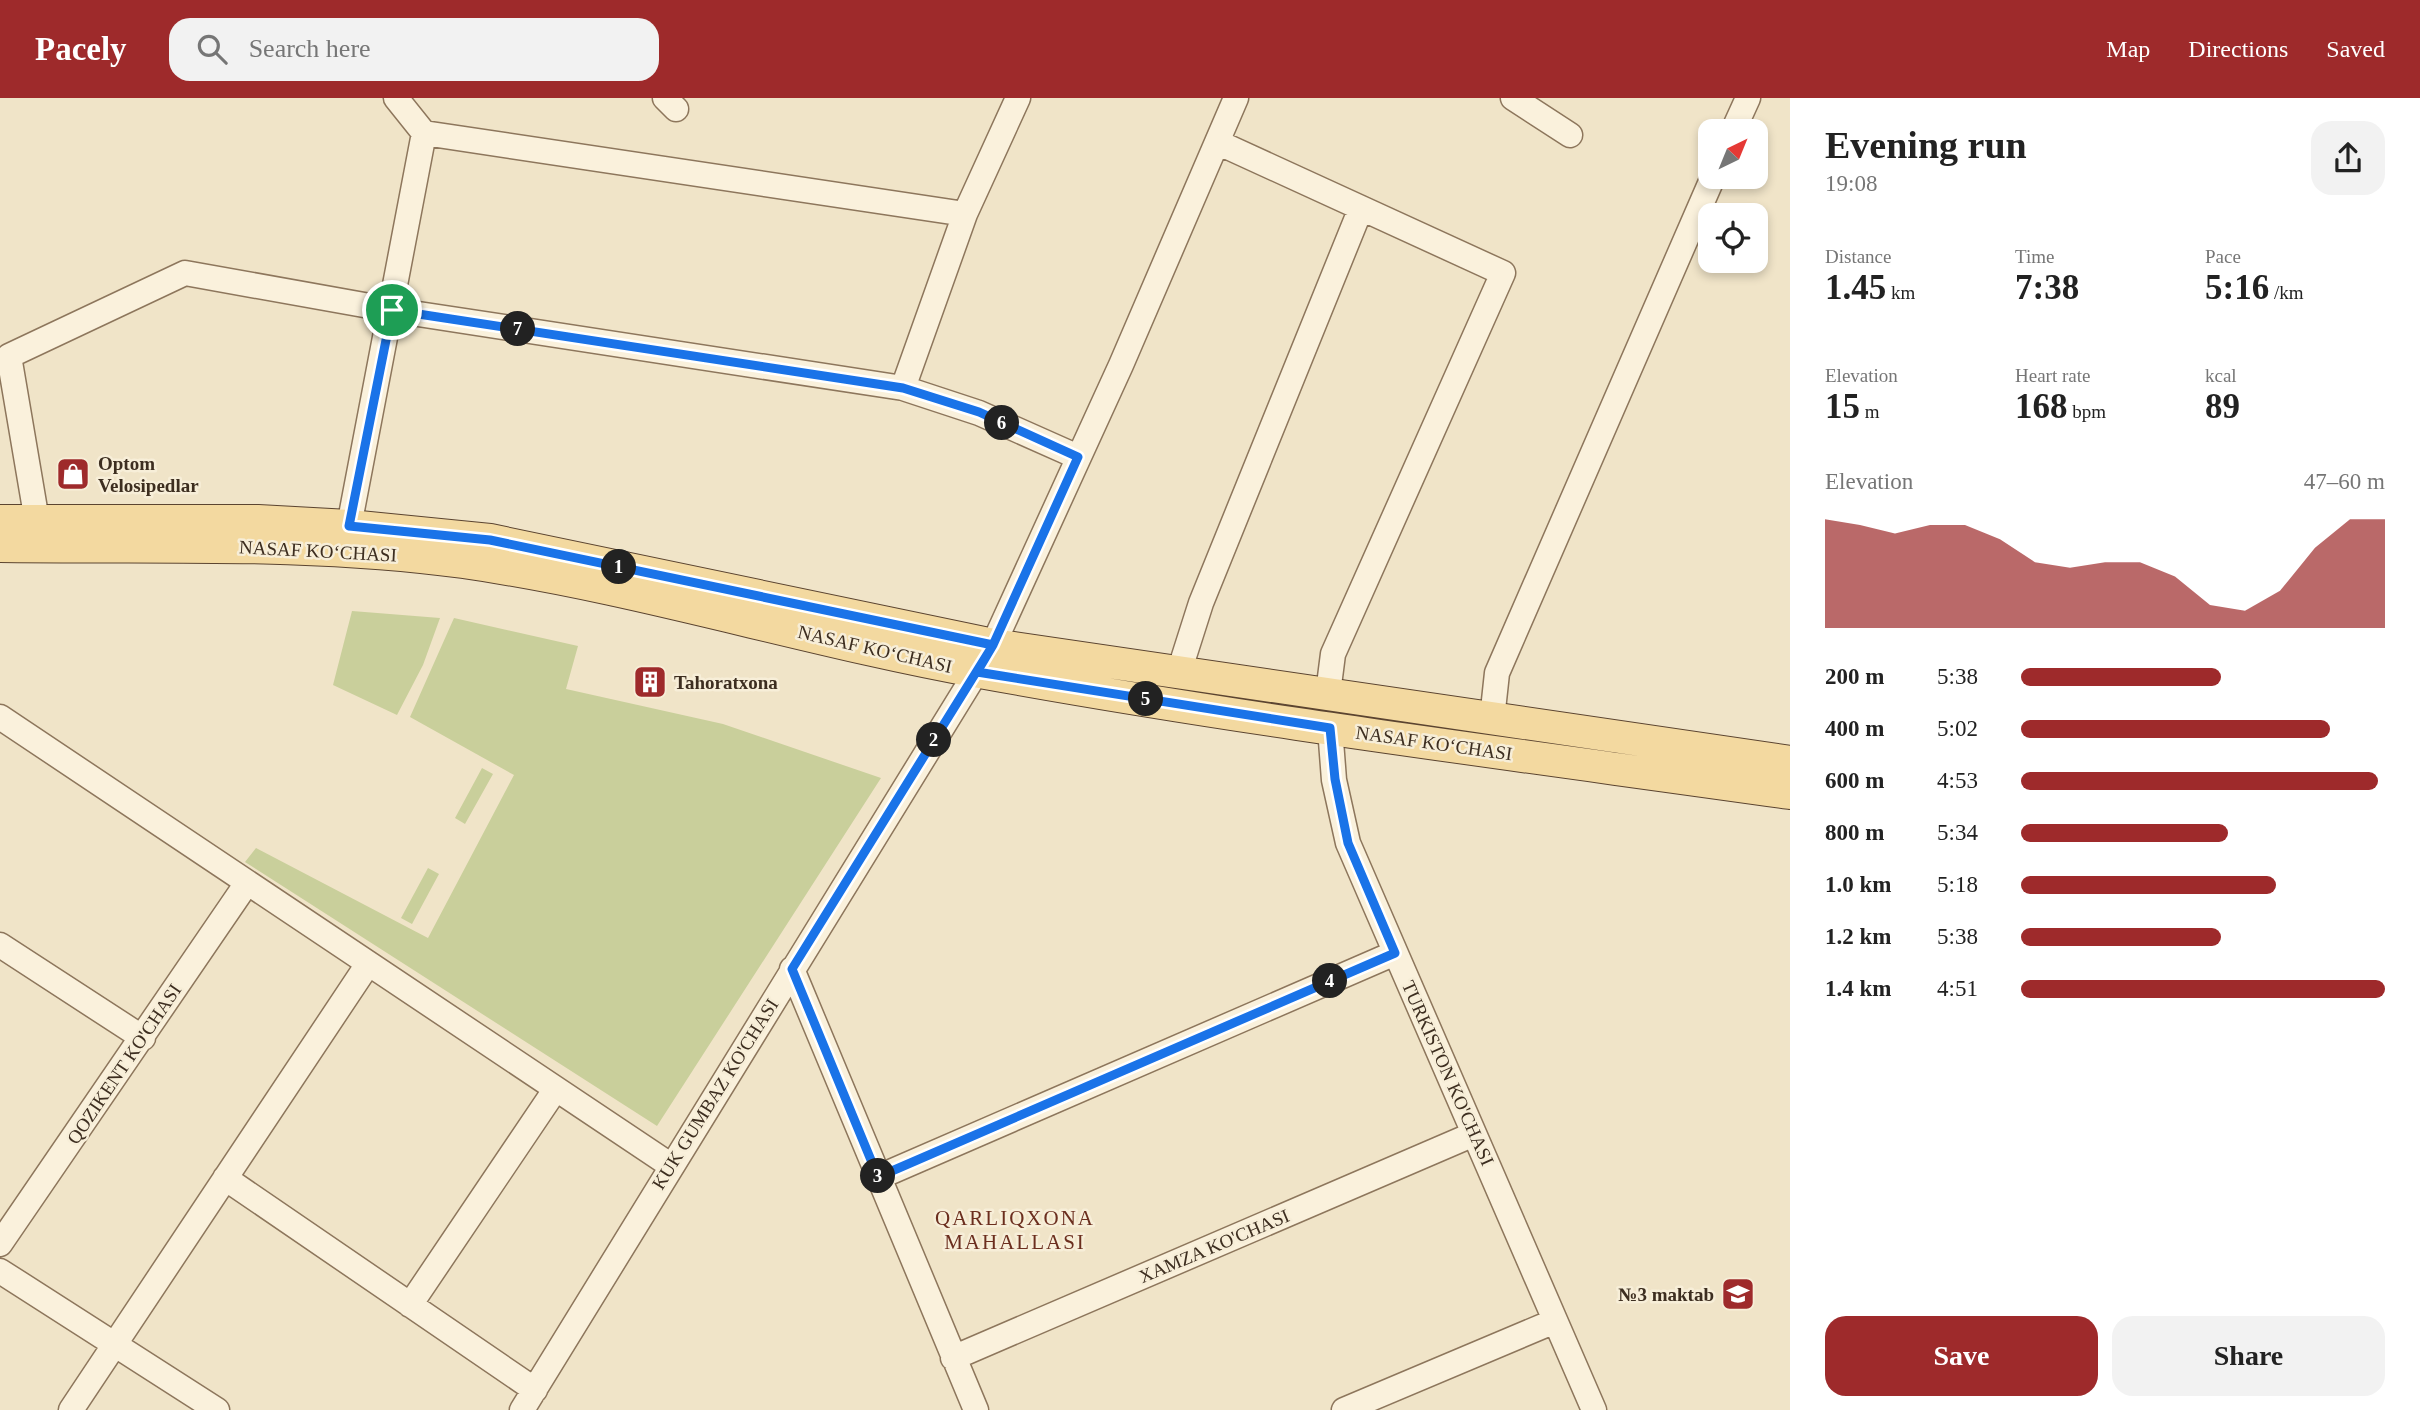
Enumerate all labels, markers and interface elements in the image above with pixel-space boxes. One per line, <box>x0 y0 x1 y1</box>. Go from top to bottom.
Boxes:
search box <box>169 18 659 81</box>
icon: search <box>193 30 231 68</box>
text: Pacely <box>35 31 127 67</box>
text: Search here <box>249 34 371 63</box>
text: Map <box>2106 36 2150 62</box>
text: Directions <box>2188 36 2288 62</box>
text: Saved <box>2326 36 2385 62</box>
north arrow <box>1698 119 1768 189</box>
map controls <box>1698 119 1768 273</box>
button: share <box>2311 121 2385 195</box>
text: Evening run <box>1825 124 2027 166</box>
text: 19:08 <box>1825 171 1877 196</box>
button: locate <box>1698 203 1768 273</box>
text: Distance <box>1825 246 1891 267</box>
text: Time <box>2015 246 2054 267</box>
text: Pace <box>2205 246 2241 267</box>
text: 1.45 <box>1825 268 1886 307</box>
text: 7:38 <box>2015 268 2079 307</box>
text: 5:16 <box>2205 268 2269 307</box>
pin <box>362 280 422 340</box>
text: km <box>1886 282 1915 303</box>
text: /km <box>2269 282 2303 303</box>
icon: arrive <box>373 291 411 329</box>
pin: 7 <box>500 312 536 346</box>
text: 7 <box>513 318 522 339</box>
text: Elevation <box>1825 365 1898 386</box>
text: Heart rate <box>2015 365 2090 386</box>
text: kcal <box>2205 365 2237 386</box>
text: 15 <box>1825 387 1860 426</box>
text: 168 <box>2015 387 2068 426</box>
text: 89 <box>2205 387 2240 426</box>
text: m <box>1860 401 1880 422</box>
text: bpm <box>2068 401 2106 422</box>
pin: 6 <box>984 406 1020 440</box>
text: 6 <box>997 412 1006 433</box>
place label: Optom Velosipedlar <box>98 453 199 496</box>
shop icon: Optom Velosipedlar <box>54 455 92 493</box>
text: Elevation <box>1825 469 1913 494</box>
text: 47–60 m <box>2304 469 2385 494</box>
street label: NASAF KO‘CHASI <box>239 536 397 566</box>
pin: 1 <box>602 550 636 584</box>
text: 1 <box>614 556 623 577</box>
street label: NASAF KO‘CHASI <box>796 621 954 677</box>
building icon: Tahoratxona <box>631 663 669 701</box>
text: 200 m <box>1825 664 1884 689</box>
text: 5:38 <box>1937 664 1978 689</box>
place label: Tahoratxona <box>674 672 778 693</box>
pin: 5 <box>1128 682 1164 716</box>
text: 5 <box>1141 688 1150 709</box>
text: 400 m <box>1825 716 1884 741</box>
text: 5:02 <box>1937 716 1978 741</box>
pin: 2 <box>916 722 951 758</box>
street label: NASAF KO‘CHASI <box>1354 722 1514 764</box>
text: 2 <box>929 729 938 750</box>
text: 600 m <box>1825 768 1884 793</box>
text: 4:53 <box>1937 768 1978 793</box>
text: 800 m <box>1825 820 1884 845</box>
text: 5:34 <box>1937 820 1978 845</box>
text: 1.0 km <box>1825 872 1891 897</box>
text: 5:18 <box>1937 872 1978 897</box>
text: 1.2 km <box>1825 924 1891 949</box>
text: 5:38 <box>1937 924 1978 949</box>
pin: 4 <box>1312 964 1348 998</box>
text: 4 <box>1325 970 1334 991</box>
text: 1.4 km <box>1825 976 1891 1001</box>
text: 4:51 <box>1937 976 1978 1001</box>
street label: TURKISTON KO'CHASI <box>1398 977 1498 1169</box>
street label: QOZIKENT KO'CHASI <box>63 980 185 1148</box>
street label: KUK GUMBAZ KO'CHASI <box>648 995 782 1193</box>
pin: 3 <box>860 1158 896 1194</box>
text: 3 <box>873 1165 882 1186</box>
street label: XAMZA KO'CHASI <box>1136 1205 1292 1287</box>
district label: QARLIQXONA MAHALLASI <box>935 1206 1095 1254</box>
school or university icon: №3 maktab <box>1719 1275 1757 1313</box>
place label: №3 maktab <box>1618 1284 1714 1305</box>
button: Save <box>1825 1316 2098 1396</box>
button: Share <box>2112 1316 2385 1396</box>

